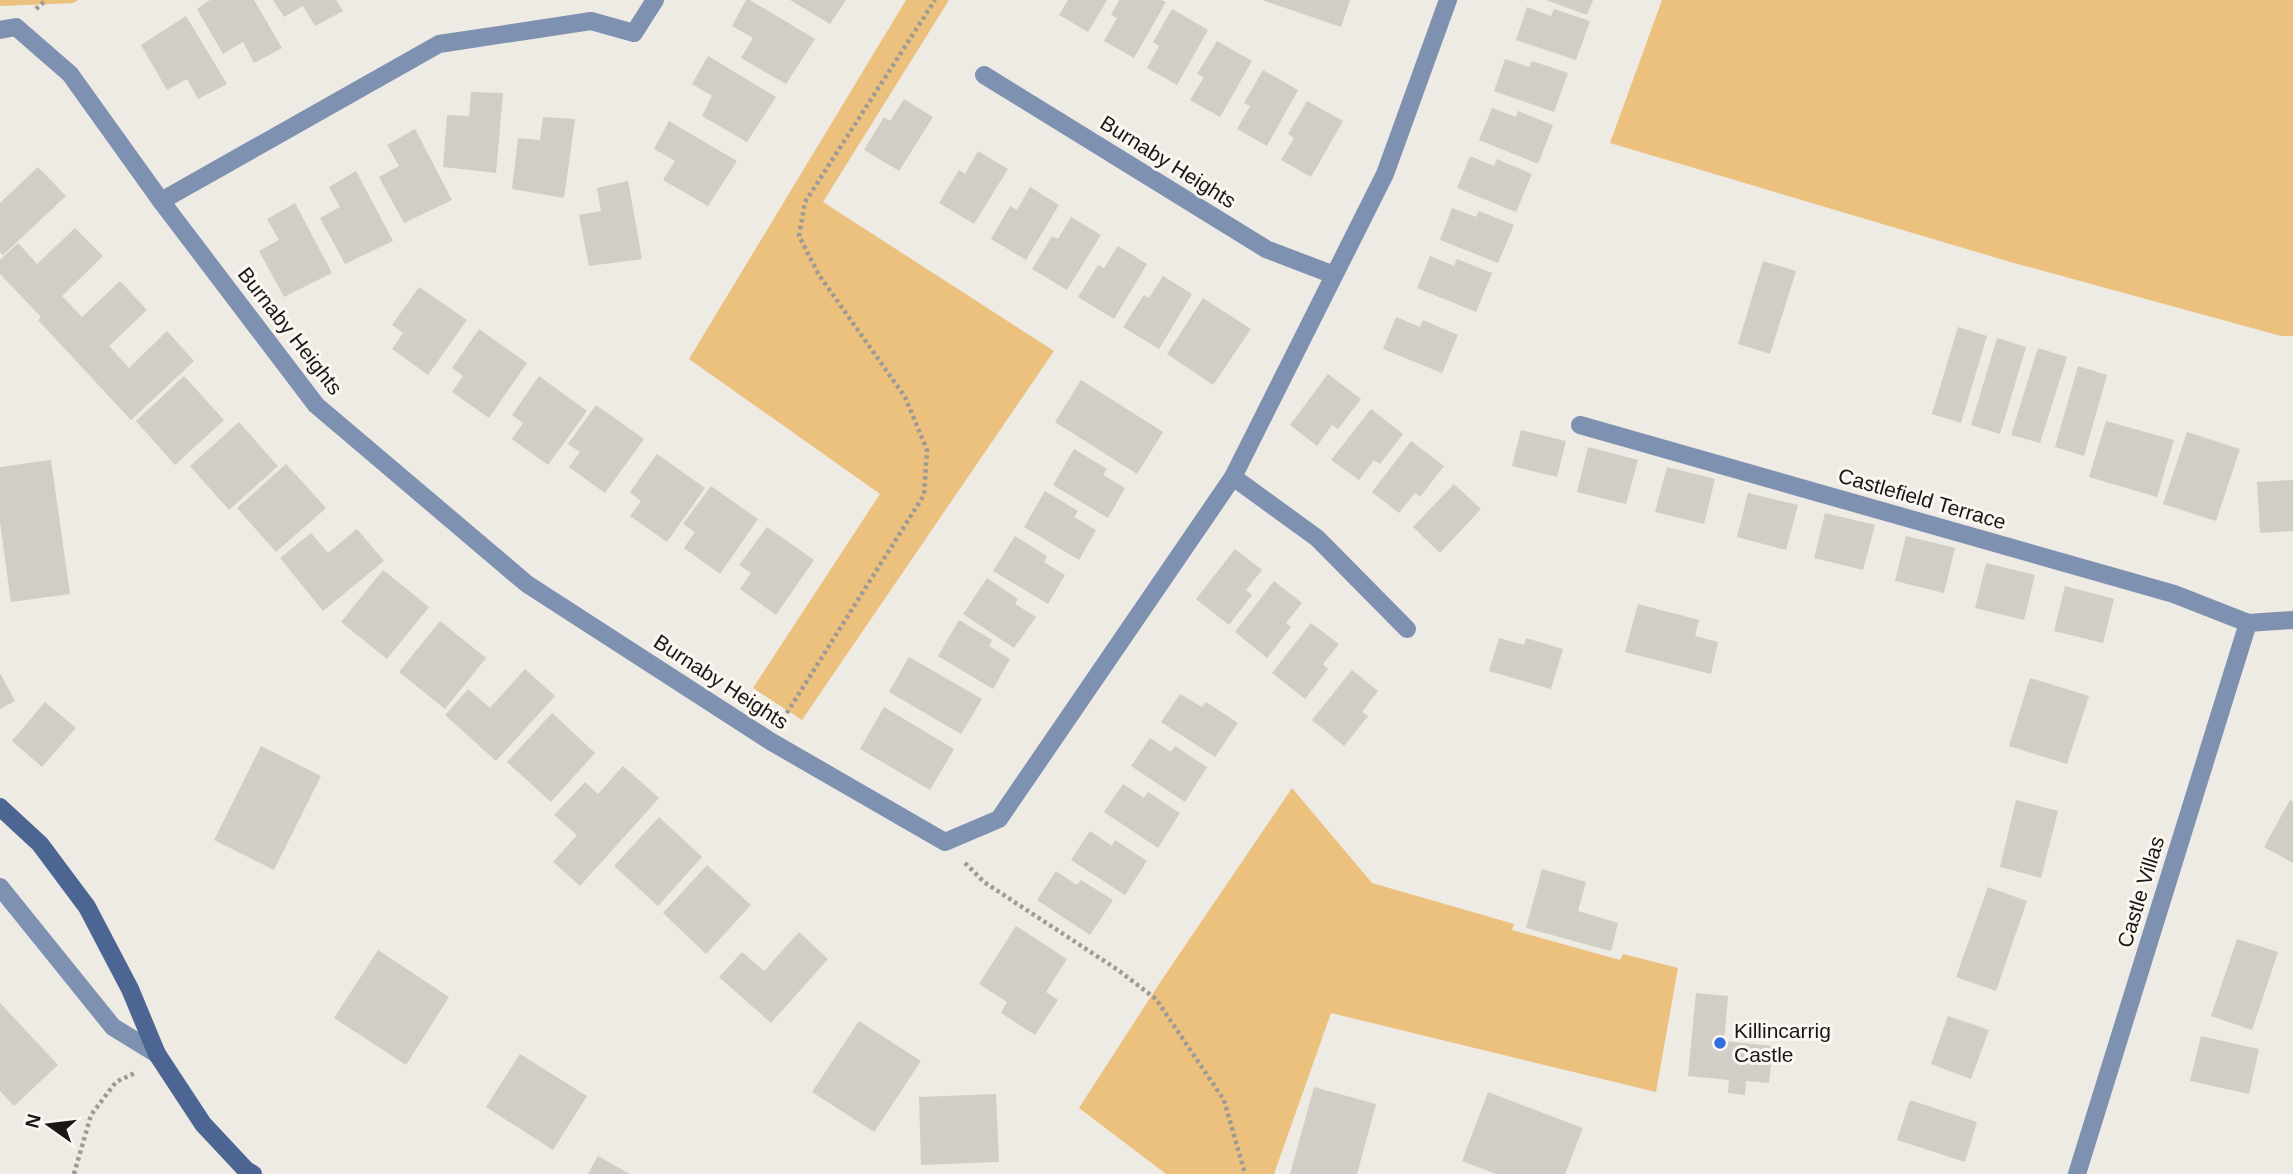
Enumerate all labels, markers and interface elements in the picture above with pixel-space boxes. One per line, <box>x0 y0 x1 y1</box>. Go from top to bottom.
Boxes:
street label: Burnaby Heights <box>1096 111 1240 212</box>
street label: Burnaby Heights <box>234 262 347 399</box>
street label: Castlefield Terrace <box>1836 464 2009 533</box>
street label: Burnaby Heights <box>650 630 793 734</box>
street label: Castle Villas <box>2113 833 2168 950</box>
place label: Killincarrig Castle <box>1734 1019 1831 1066</box>
marker: Killincarrig Castle <box>1712 1035 1728 1051</box>
north arrow <box>14 1090 84 1160</box>
text: N <box>21 1112 45 1130</box>

